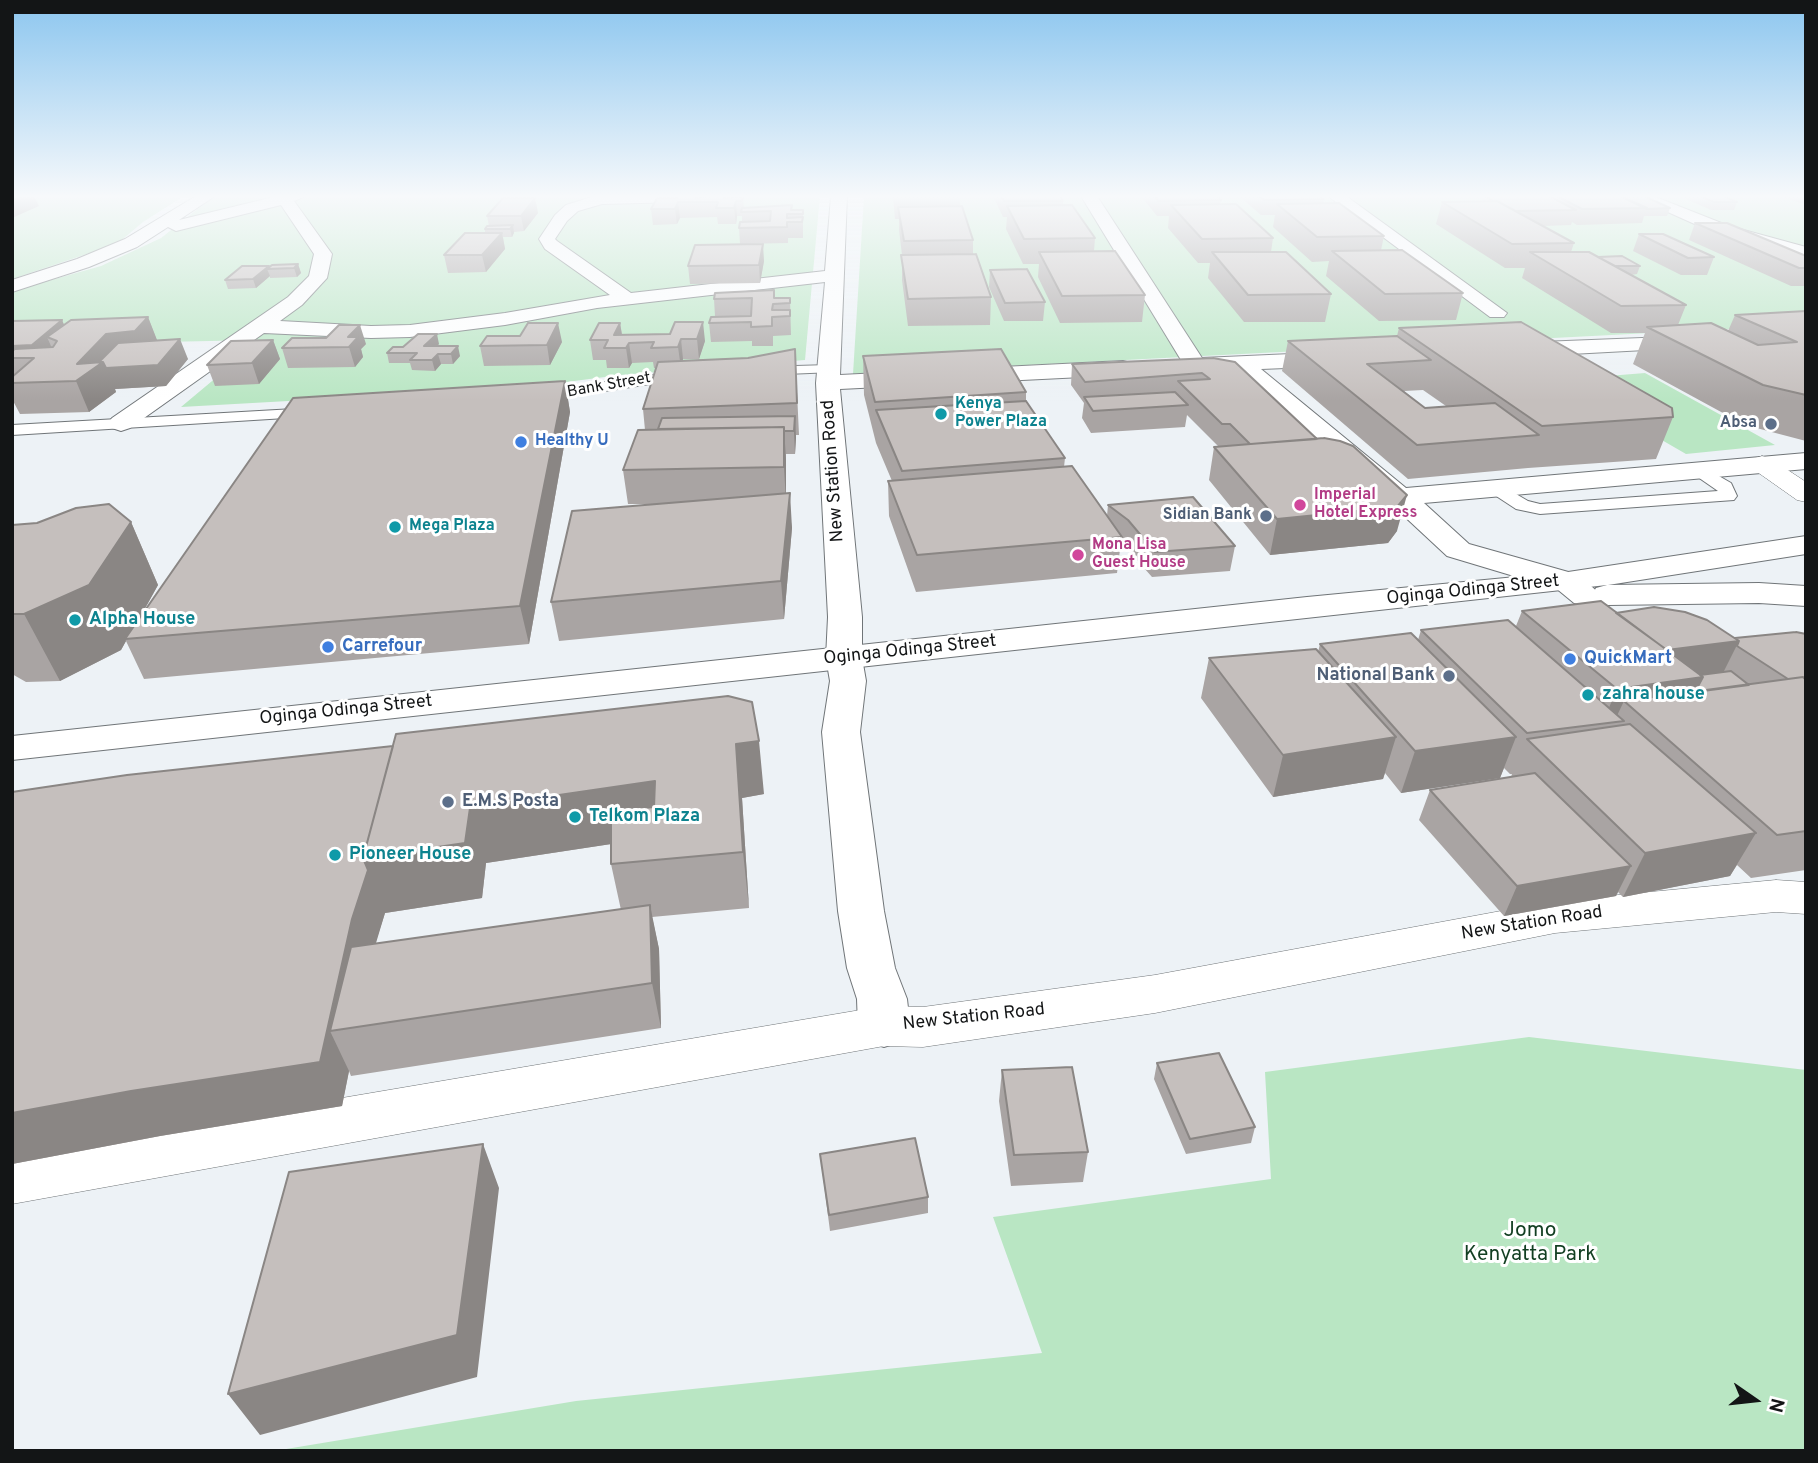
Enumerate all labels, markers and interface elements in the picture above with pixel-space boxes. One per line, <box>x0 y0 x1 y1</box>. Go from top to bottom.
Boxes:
street label: Bank Street <box>566 369 652 403</box>
place label: Kenya Power Plaza <box>955 395 1047 433</box>
street label: New Station Road <box>818 399 850 543</box>
marker: Kenya Power Plaza <box>933 406 949 422</box>
place label: Absa <box>1720 414 1757 434</box>
marker: Absa <box>1763 416 1779 432</box>
place label: Healthy U <box>535 432 609 452</box>
marker: Healthy U <box>513 434 529 450</box>
place label: Imperial Hotel Express <box>1314 486 1417 524</box>
marker: Imperial Hotel Express <box>1292 497 1308 513</box>
place label: Sidian Bank <box>1163 506 1252 526</box>
marker: Sidian Bank <box>1258 508 1274 524</box>
place label: Mega Plaza <box>409 517 495 537</box>
marker: Mega Plaza <box>387 519 403 535</box>
place label: Mona Lisa Guest House <box>1092 536 1186 574</box>
marker: Mona Lisa Guest House <box>1070 547 1086 563</box>
street label: Oginga Odinga Street <box>1386 571 1560 611</box>
place label: Alpha House <box>89 609 195 631</box>
marker: Alpha House <box>67 612 83 628</box>
street label: Oginga Odinga Street <box>823 631 997 671</box>
place label: Carrefour <box>342 636 422 658</box>
marker: Carrefour <box>320 639 336 655</box>
place label: QuickMart <box>1584 648 1672 670</box>
marker: QuickMart <box>1562 651 1578 667</box>
place label: National Bank <box>1317 665 1435 687</box>
marker: National Bank <box>1441 668 1457 684</box>
place label: zahra house <box>1602 684 1705 706</box>
marker: zahra house <box>1580 687 1596 703</box>
street label: Oginga Odinga Street <box>259 691 433 731</box>
place label: E.M.S Posta <box>462 791 559 813</box>
marker: E.M.S Posta <box>440 794 456 810</box>
place label: Telkom Plaza <box>589 806 700 828</box>
marker: Telkom Plaza <box>567 809 583 825</box>
place label: Pioneer House <box>349 844 471 866</box>
marker: Pioneer House <box>327 847 343 863</box>
street label: New Station Road <box>1460 902 1604 946</box>
street label: New Station Road <box>902 1000 1046 1036</box>
park label: Jomo Kenyatta Park <box>1464 1219 1596 1269</box>
north arrow <box>1720 1365 1790 1435</box>
text: N <box>1762 1396 1789 1415</box>

